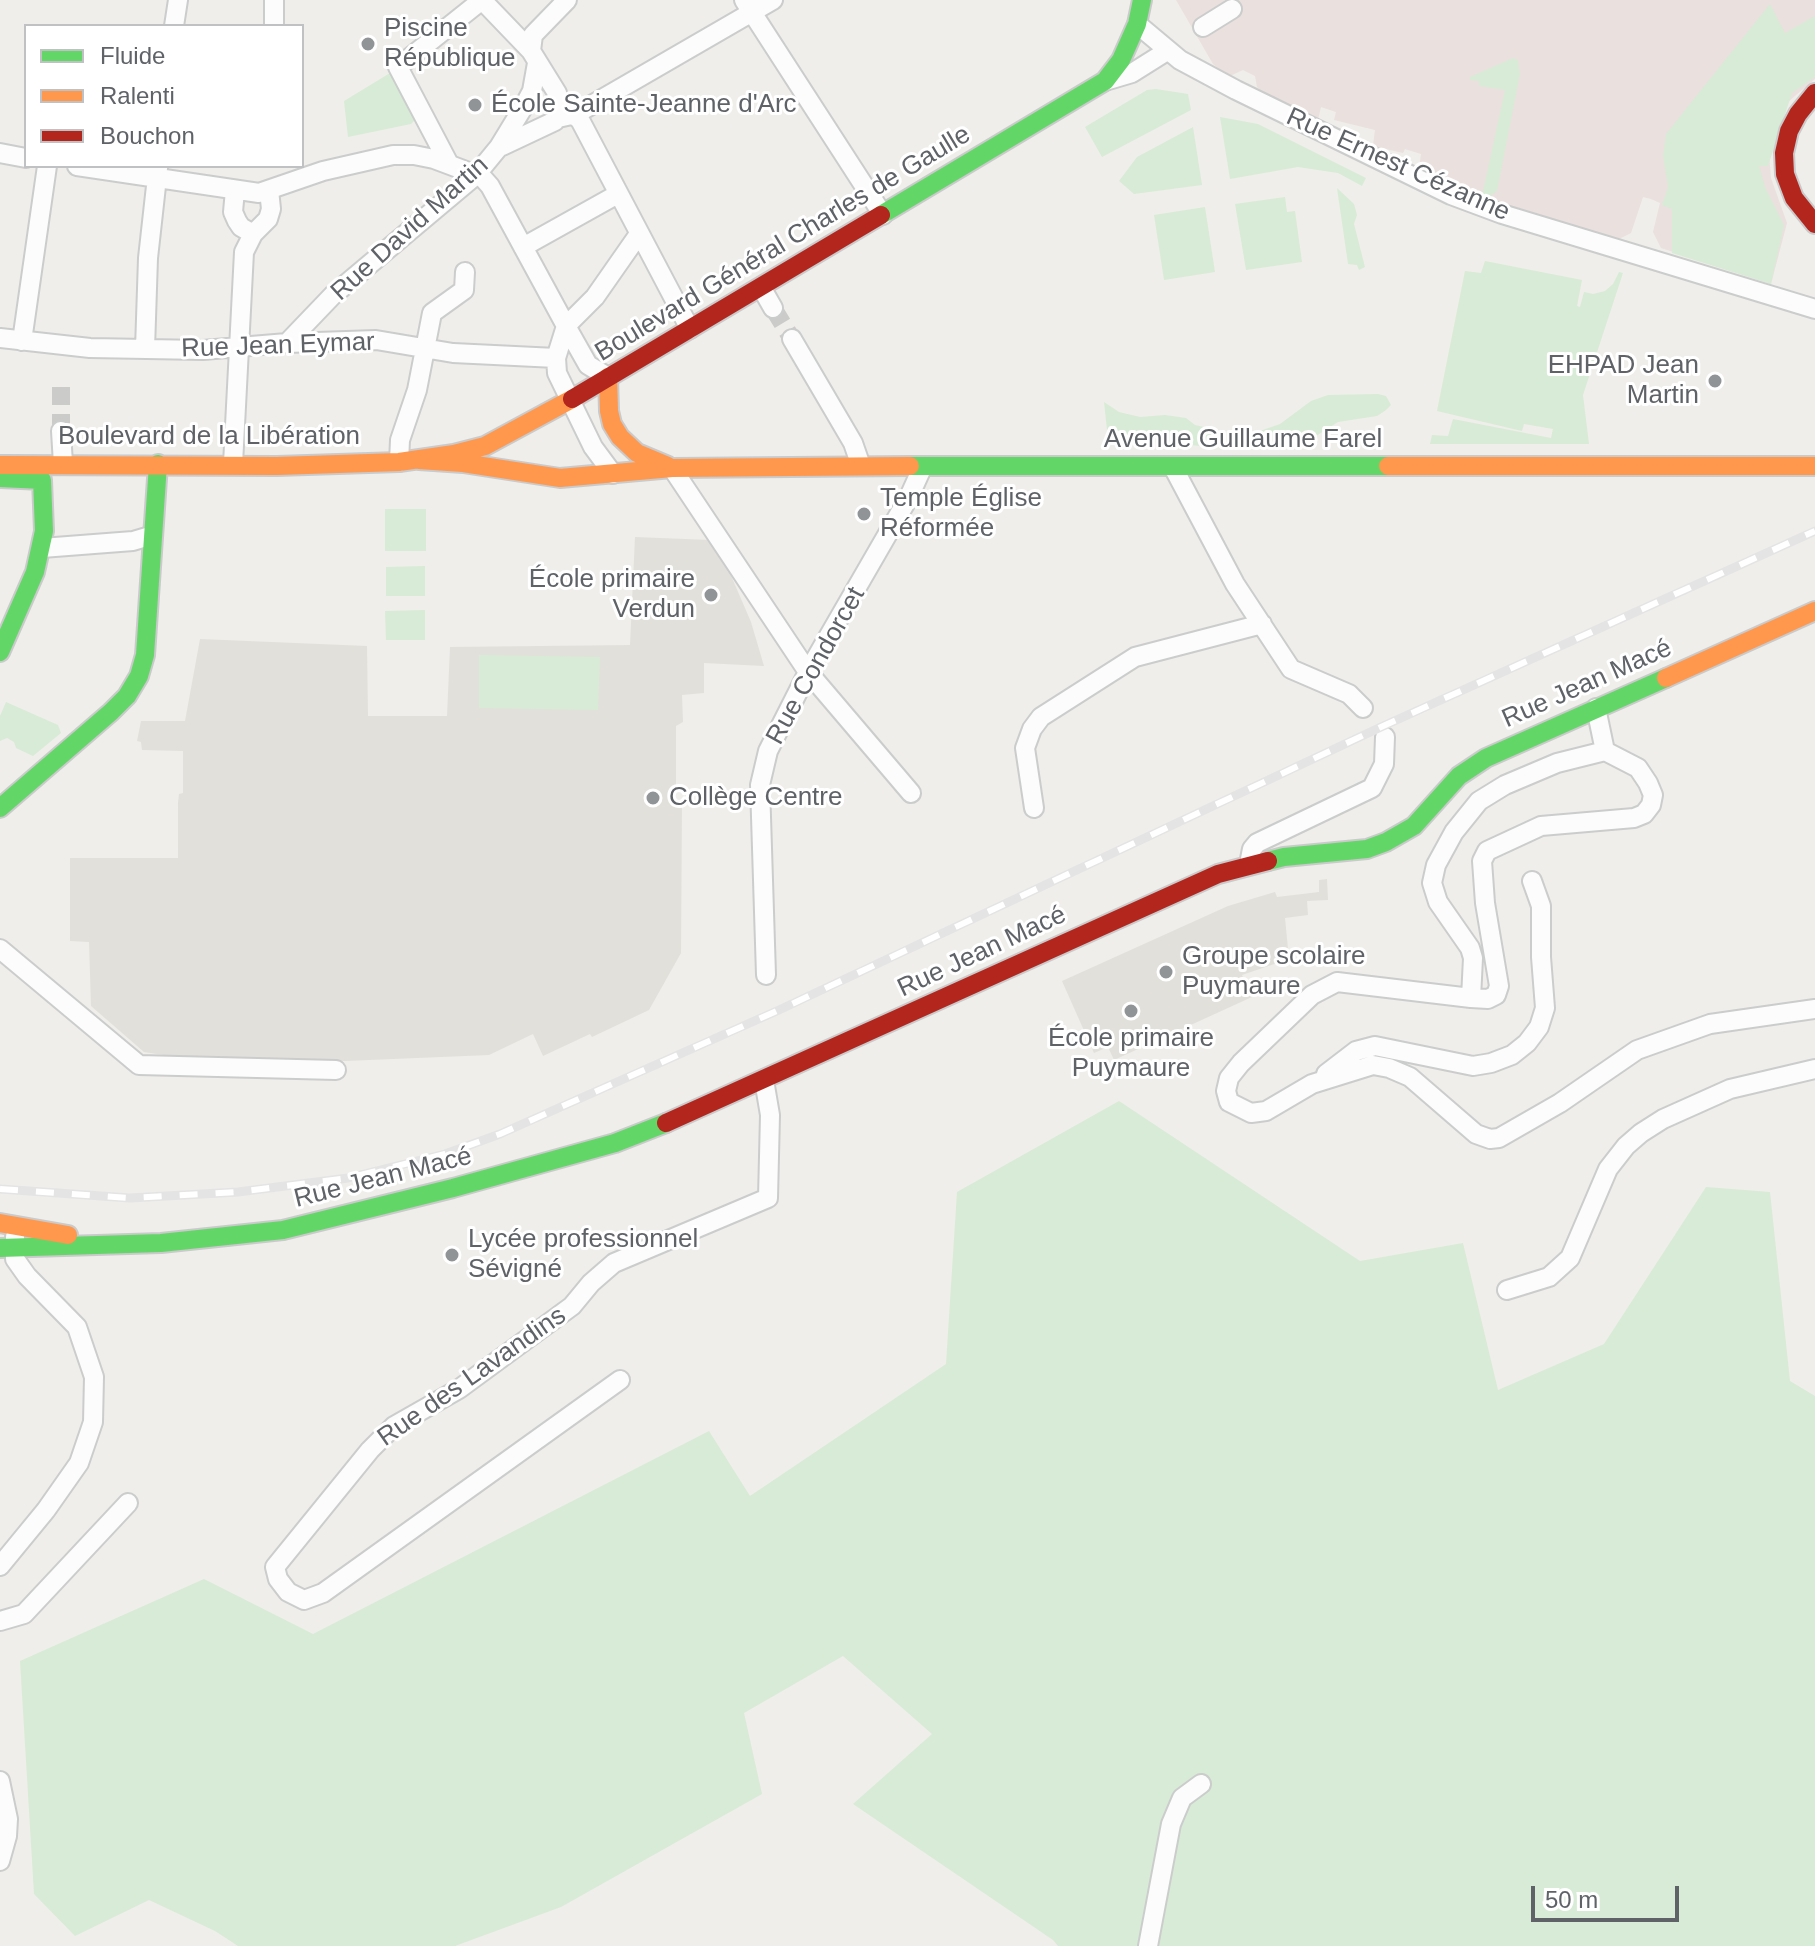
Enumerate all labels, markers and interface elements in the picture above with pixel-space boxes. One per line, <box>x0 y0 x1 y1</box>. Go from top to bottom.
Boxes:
place label: Piscine République <box>384 13 516 74</box>
legend <box>24 24 304 168</box>
marker: Piscine République <box>359 35 377 53</box>
text: Fluide <box>100 42 165 69</box>
text: Ralenti <box>100 82 175 109</box>
place label: École Sainte-Jeanne d'Arc <box>491 89 797 121</box>
marker: École Sainte-Jeanne d'Arc <box>466 96 484 114</box>
street label: Rue Ernest Cézanne <box>1281 102 1515 228</box>
street label: Boulevard Général Charles de Gaulle <box>590 119 976 369</box>
text: Bouchon <box>100 122 195 149</box>
street label: Rue David Martin <box>325 150 495 308</box>
street label: Rue Jean Eymar <box>181 327 375 365</box>
place label: EHPAD Jean Martin <box>1548 350 1699 412</box>
marker: EHPAD Jean Martin <box>1706 372 1724 390</box>
street label: Boulevard de la Libération <box>58 421 360 453</box>
street label: Avenue Guillaume Farel <box>1104 424 1382 456</box>
place label: Temple Église Réformée <box>880 483 1042 544</box>
marker: Temple Église Réformée <box>855 505 873 523</box>
place label: École primaire Verdun <box>529 564 695 626</box>
street label: Rue Condorcet <box>760 582 872 750</box>
marker: École primaire Verdun <box>702 586 720 604</box>
street label: Rue Jean Macé <box>1497 633 1677 735</box>
place label: Collège Centre <box>669 782 842 814</box>
marker: Collège Centre <box>644 789 662 807</box>
street label: Rue Jean Macé <box>893 899 1071 1005</box>
place label: Groupe scolaire Puymaure <box>1182 941 1366 1002</box>
marker: Groupe scolaire Puymaure <box>1157 963 1175 981</box>
marker: École primaire Puymaure <box>1122 1002 1140 1020</box>
place label: École primaire Puymaure <box>1048 1023 1214 1084</box>
street label: Rue Jean Macé <box>291 1141 475 1215</box>
place label: Lycée professionnel Sévigné <box>468 1224 698 1286</box>
marker: Lycée professionnel Sévigné <box>443 1246 461 1264</box>
street label: Rue des Lavandins <box>372 1300 572 1454</box>
scale bar <box>1535 1870 1683 1920</box>
text: 50 m <box>1545 1886 1598 1913</box>

